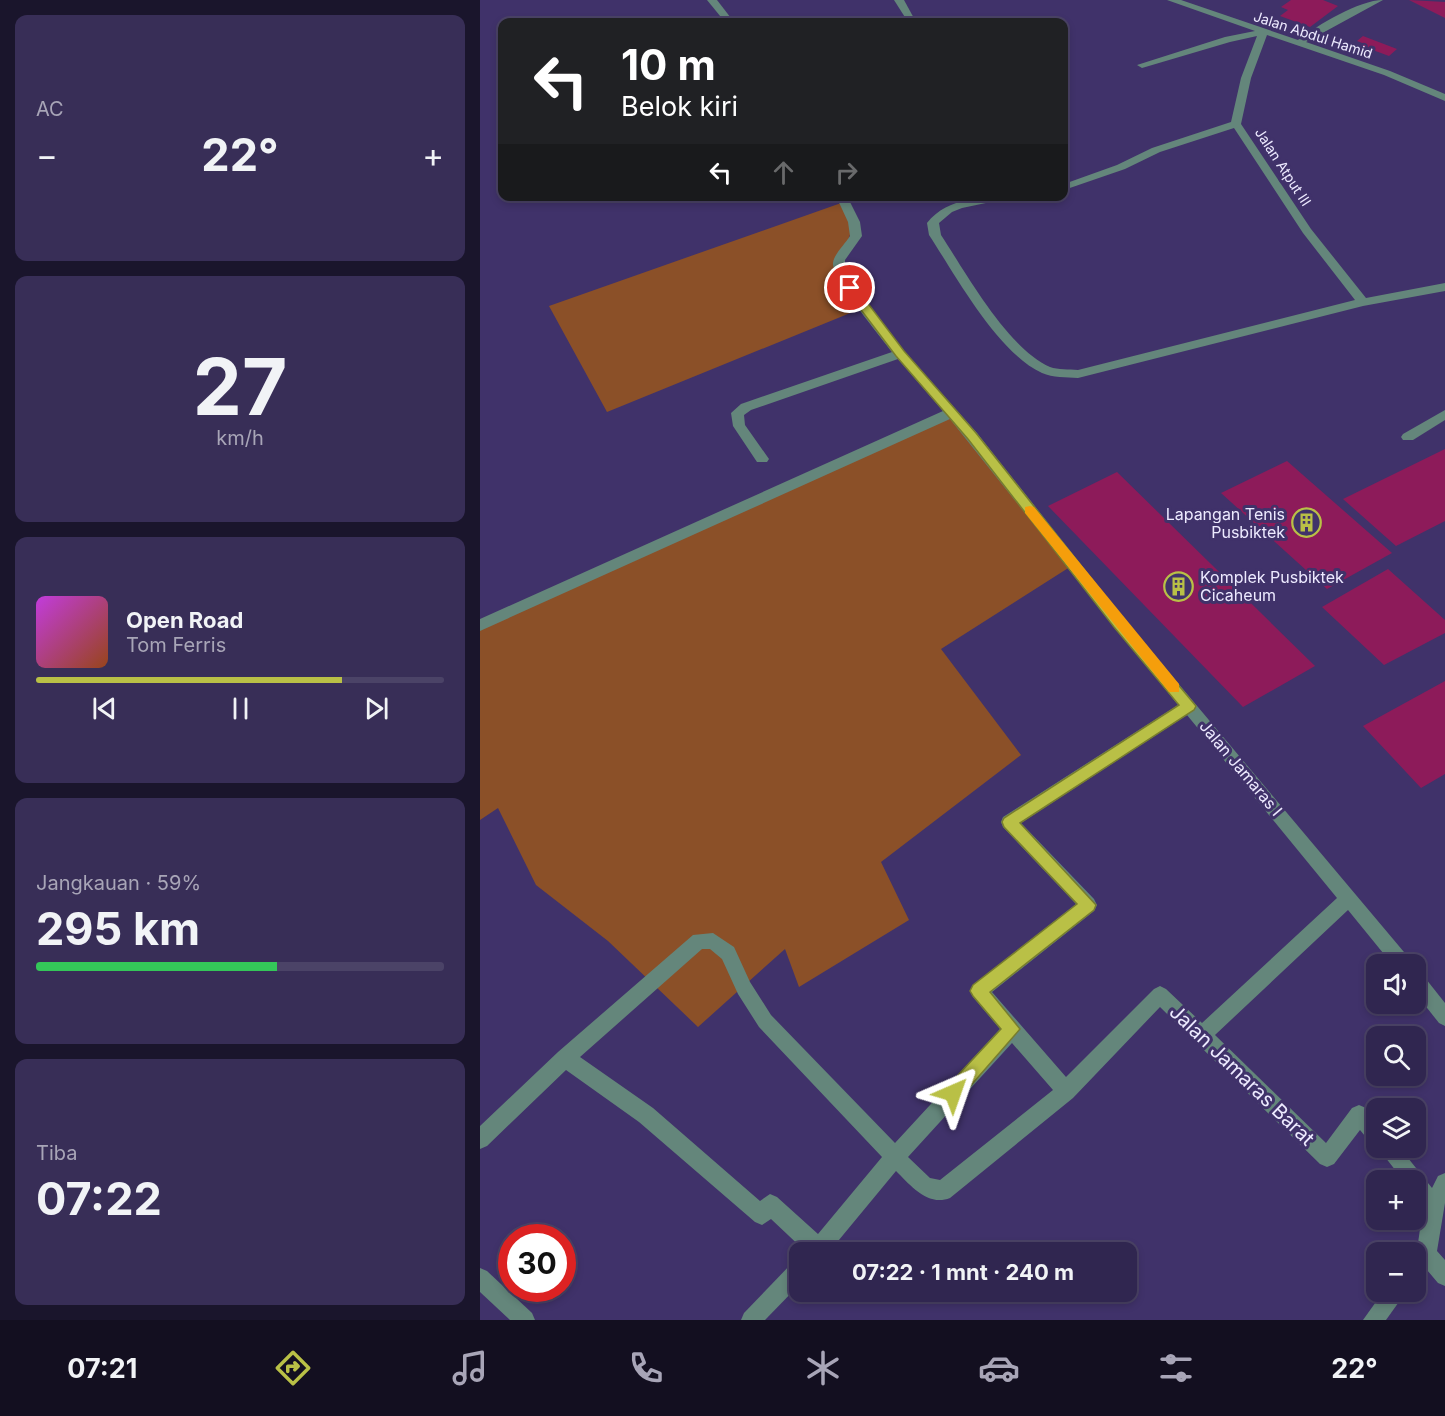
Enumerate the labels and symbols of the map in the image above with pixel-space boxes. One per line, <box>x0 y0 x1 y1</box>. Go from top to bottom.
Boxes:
street label: Jalan Abdul Hamid <box>1251 7 1375 62</box>
street label: Jalan Atput III <box>1252 124 1315 209</box>
pin <box>824 262 875 313</box>
place label: Lapangan Tenis Pusbiktek <box>1166 504 1285 542</box>
building icon: Lapangan Tenis Pusbiktek <box>1290 507 1322 539</box>
place label: Komplek Pusbiktek Cicaheum <box>1200 567 1344 605</box>
building icon: Komplek Pusbiktek Cicaheum <box>1163 570 1195 602</box>
street label: Jalan Jamaras I <box>1195 716 1287 820</box>
street label: Jalan Jamaras Barat <box>1165 1000 1320 1151</box>
position arrow <box>921 1061 985 1125</box>
speed limit sign: 30 <box>498 1224 576 1302</box>

